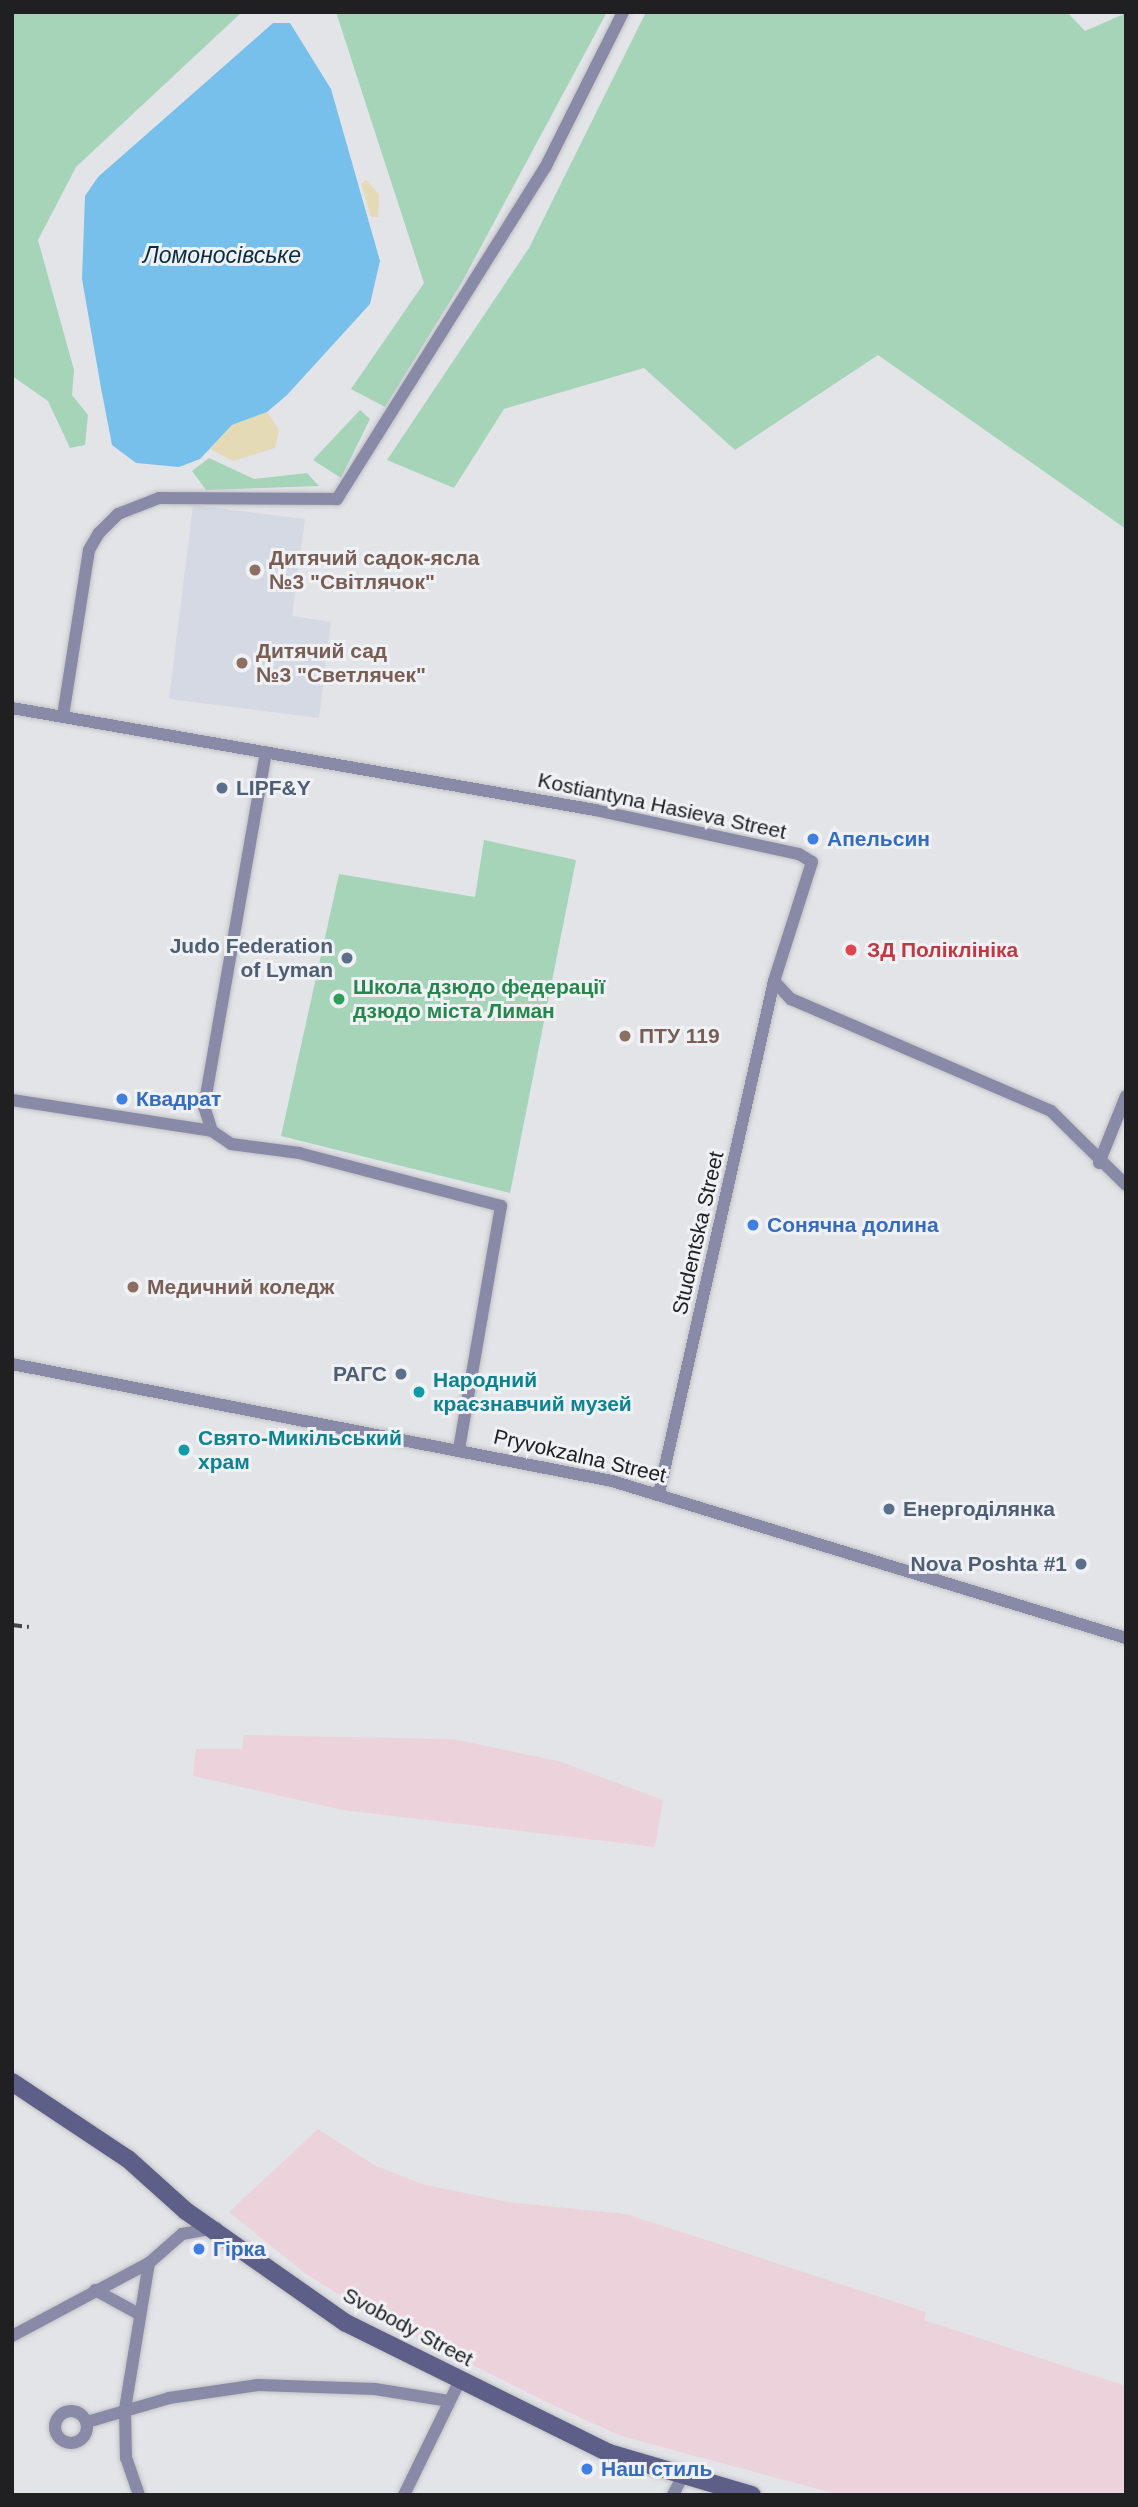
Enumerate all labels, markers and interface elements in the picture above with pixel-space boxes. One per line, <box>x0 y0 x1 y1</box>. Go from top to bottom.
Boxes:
water label: Ломоносівське <box>143 241 301 269</box>
place label: Дитячий садок-ясла №3 "Світлячок" <box>269 545 479 595</box>
marker: Дитячий садок-ясла №3 "Світлячок" <box>247 562 263 578</box>
place label: Дитячий сад №3 "Светлячек" <box>256 638 426 688</box>
marker: Дитячий сад №3 "Светлячек" <box>234 655 250 671</box>
street label: Kostiantyna Hasieva Street <box>535 767 789 845</box>
place label: LIPF&Y <box>236 775 311 801</box>
marker: LIPF&Y <box>214 780 230 796</box>
place label: Апельсин <box>827 826 930 852</box>
marker: Апельсин <box>805 831 821 847</box>
place label: Judo Federation of Lyman <box>170 933 333 983</box>
place label: ЗД Поліклініка <box>867 937 1018 963</box>
marker: ЗД Поліклініка <box>841 940 861 960</box>
marker: Judo Federation of Lyman <box>339 950 355 966</box>
place label: Школа дзюдо федерації дзюдо міста Лиман <box>353 974 605 1024</box>
marker: Школа дзюдо федерації дзюдо міста Лиман <box>331 991 347 1007</box>
place label: ПТУ 119 <box>639 1023 720 1049</box>
marker: ПТУ 119 <box>617 1028 633 1044</box>
place label: Квадрат <box>136 1086 221 1112</box>
marker: Квадрат <box>114 1091 130 1107</box>
street label: Studentska Street <box>667 1149 729 1317</box>
place label: Сонячна долина <box>767 1212 939 1238</box>
marker: Сонячна долина <box>745 1217 761 1233</box>
place label: Медичний коледж <box>147 1274 334 1300</box>
marker: Медичний коледж <box>125 1279 141 1295</box>
place label: РАГС <box>333 1361 387 1387</box>
marker: РАГС <box>393 1366 409 1382</box>
place label: Народний краєзнавчий музей <box>433 1367 632 1417</box>
marker: Народний краєзнавчий музей <box>411 1384 427 1400</box>
street label: Pryvokzalna Street <box>491 1424 669 1488</box>
place label: Свято-Микільський храм <box>198 1425 402 1475</box>
marker: Свято-Микільський храм <box>176 1442 192 1458</box>
place label: Енергоділянка <box>903 1496 1055 1522</box>
marker: Енергоділянка <box>881 1501 897 1517</box>
place label: Nova Poshta #1 <box>911 1551 1067 1577</box>
marker: Nova Poshta #1 <box>1073 1556 1089 1572</box>
place label: Гірка <box>213 2236 266 2262</box>
marker: Гірка <box>191 2241 207 2257</box>
street label: Svobody Street <box>339 2282 477 2372</box>
place label: Наш стиль <box>601 2456 712 2482</box>
marker: Наш стиль <box>579 2461 595 2477</box>

